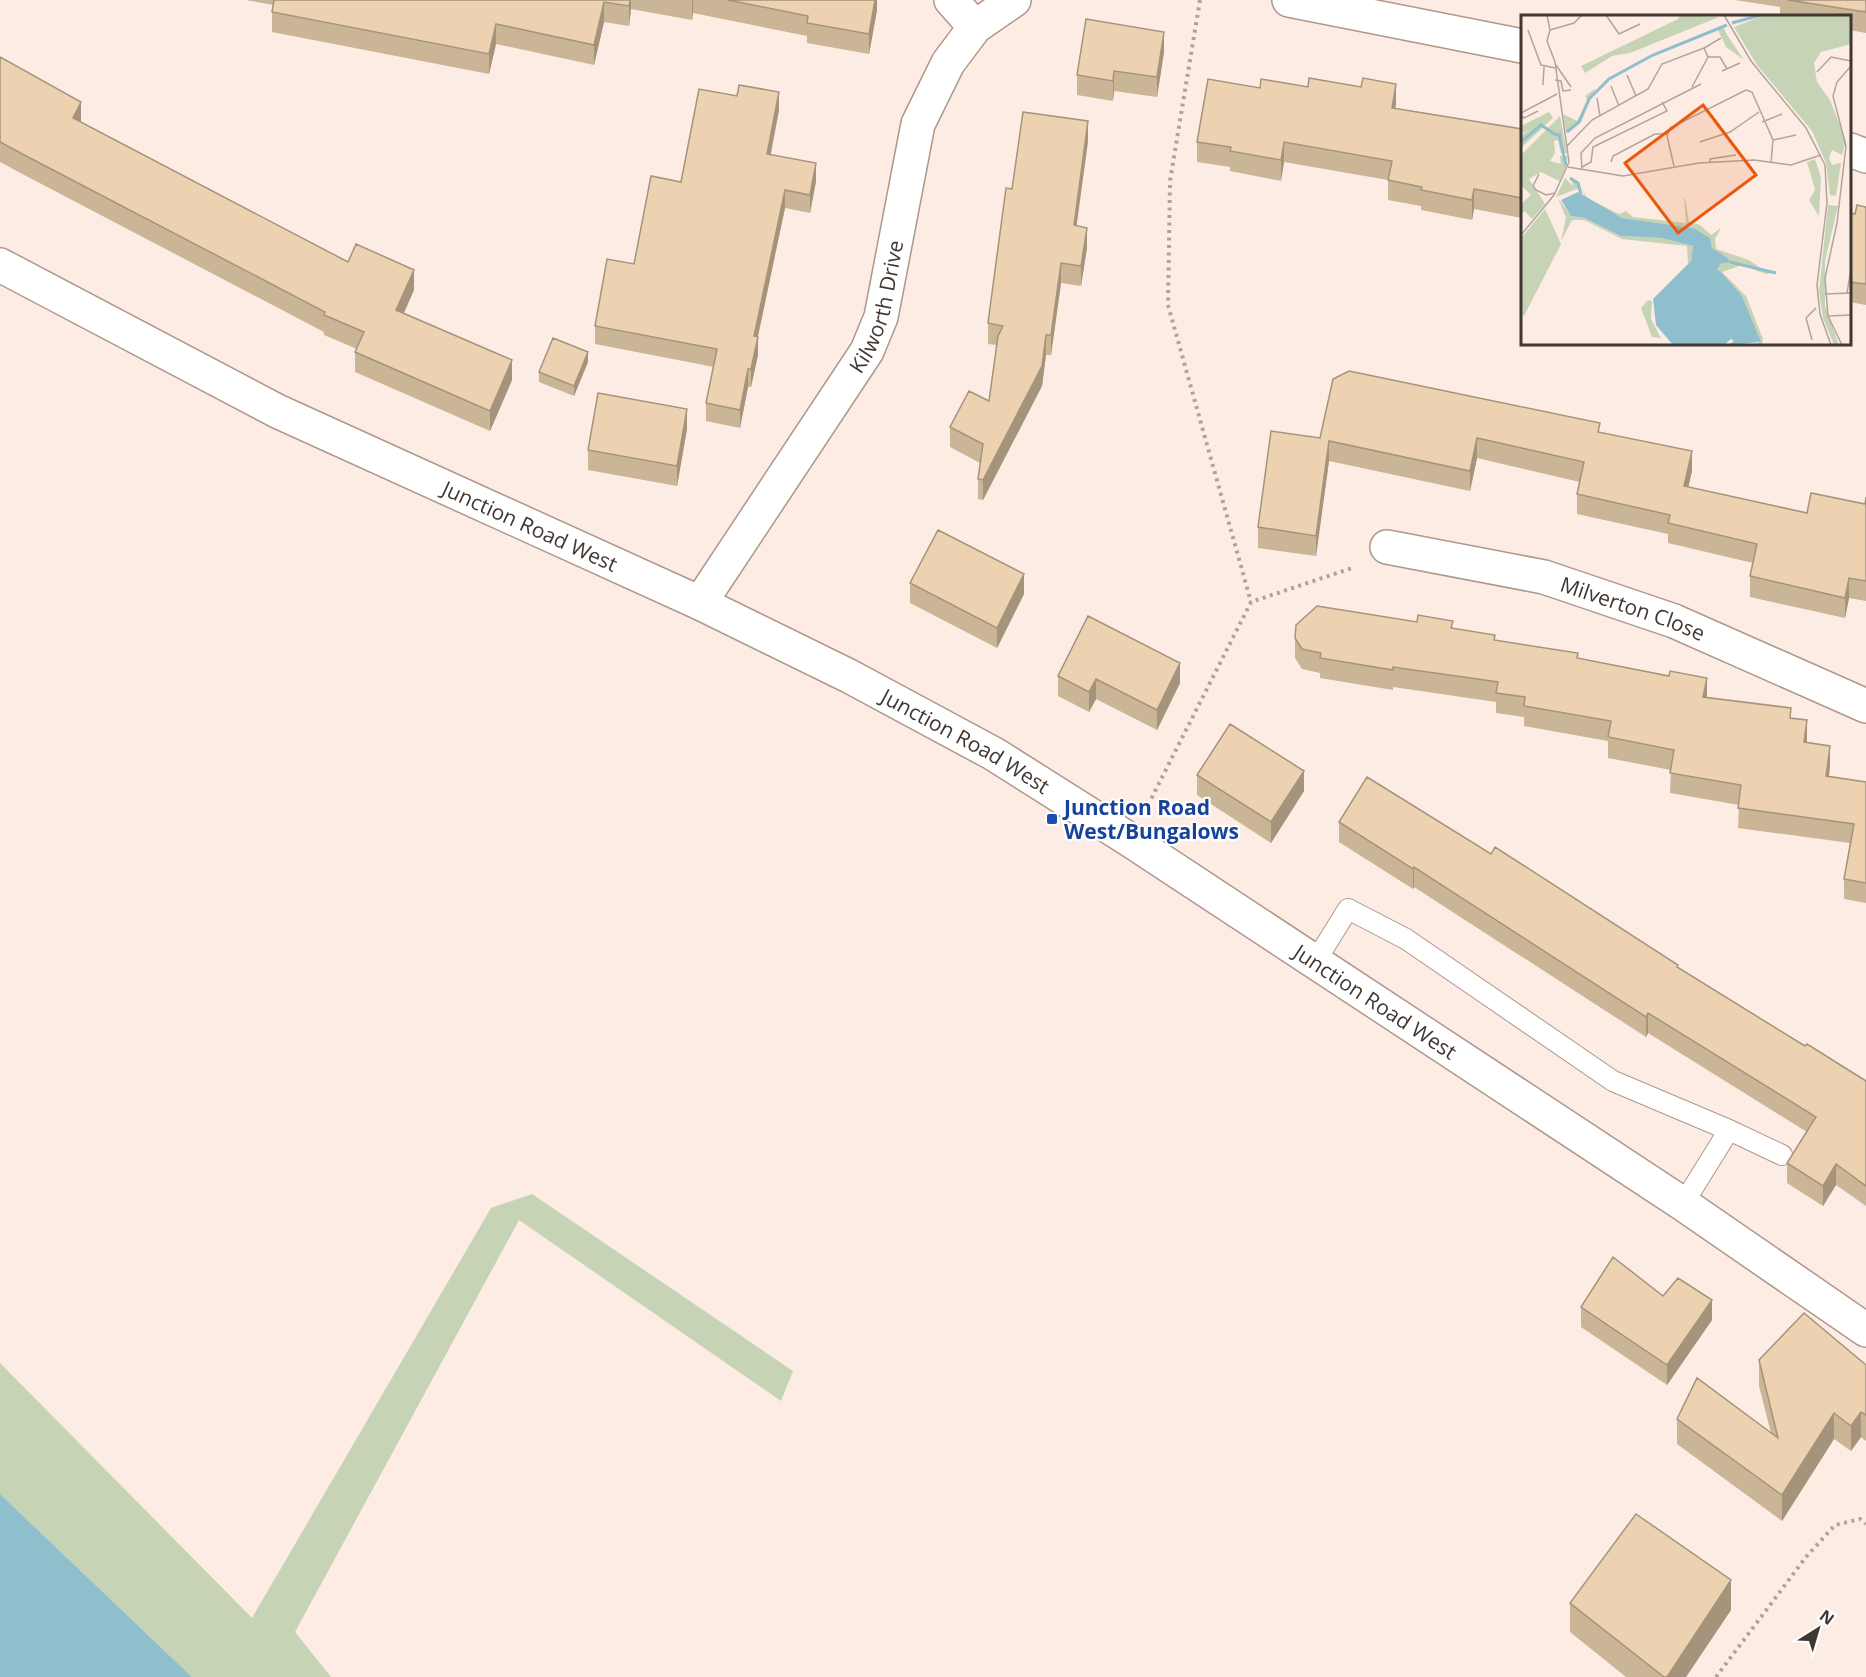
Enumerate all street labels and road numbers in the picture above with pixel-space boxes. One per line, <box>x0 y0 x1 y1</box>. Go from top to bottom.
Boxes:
street label: Kilworth Drive <box>842 238 909 378</box>
street label: Junction Road West <box>436 473 622 578</box>
street label: Milverton Close <box>1557 570 1710 647</box>
street label: Junction Road West <box>875 681 1055 800</box>
street label: Junction Road West <box>1287 937 1462 1065</box>

